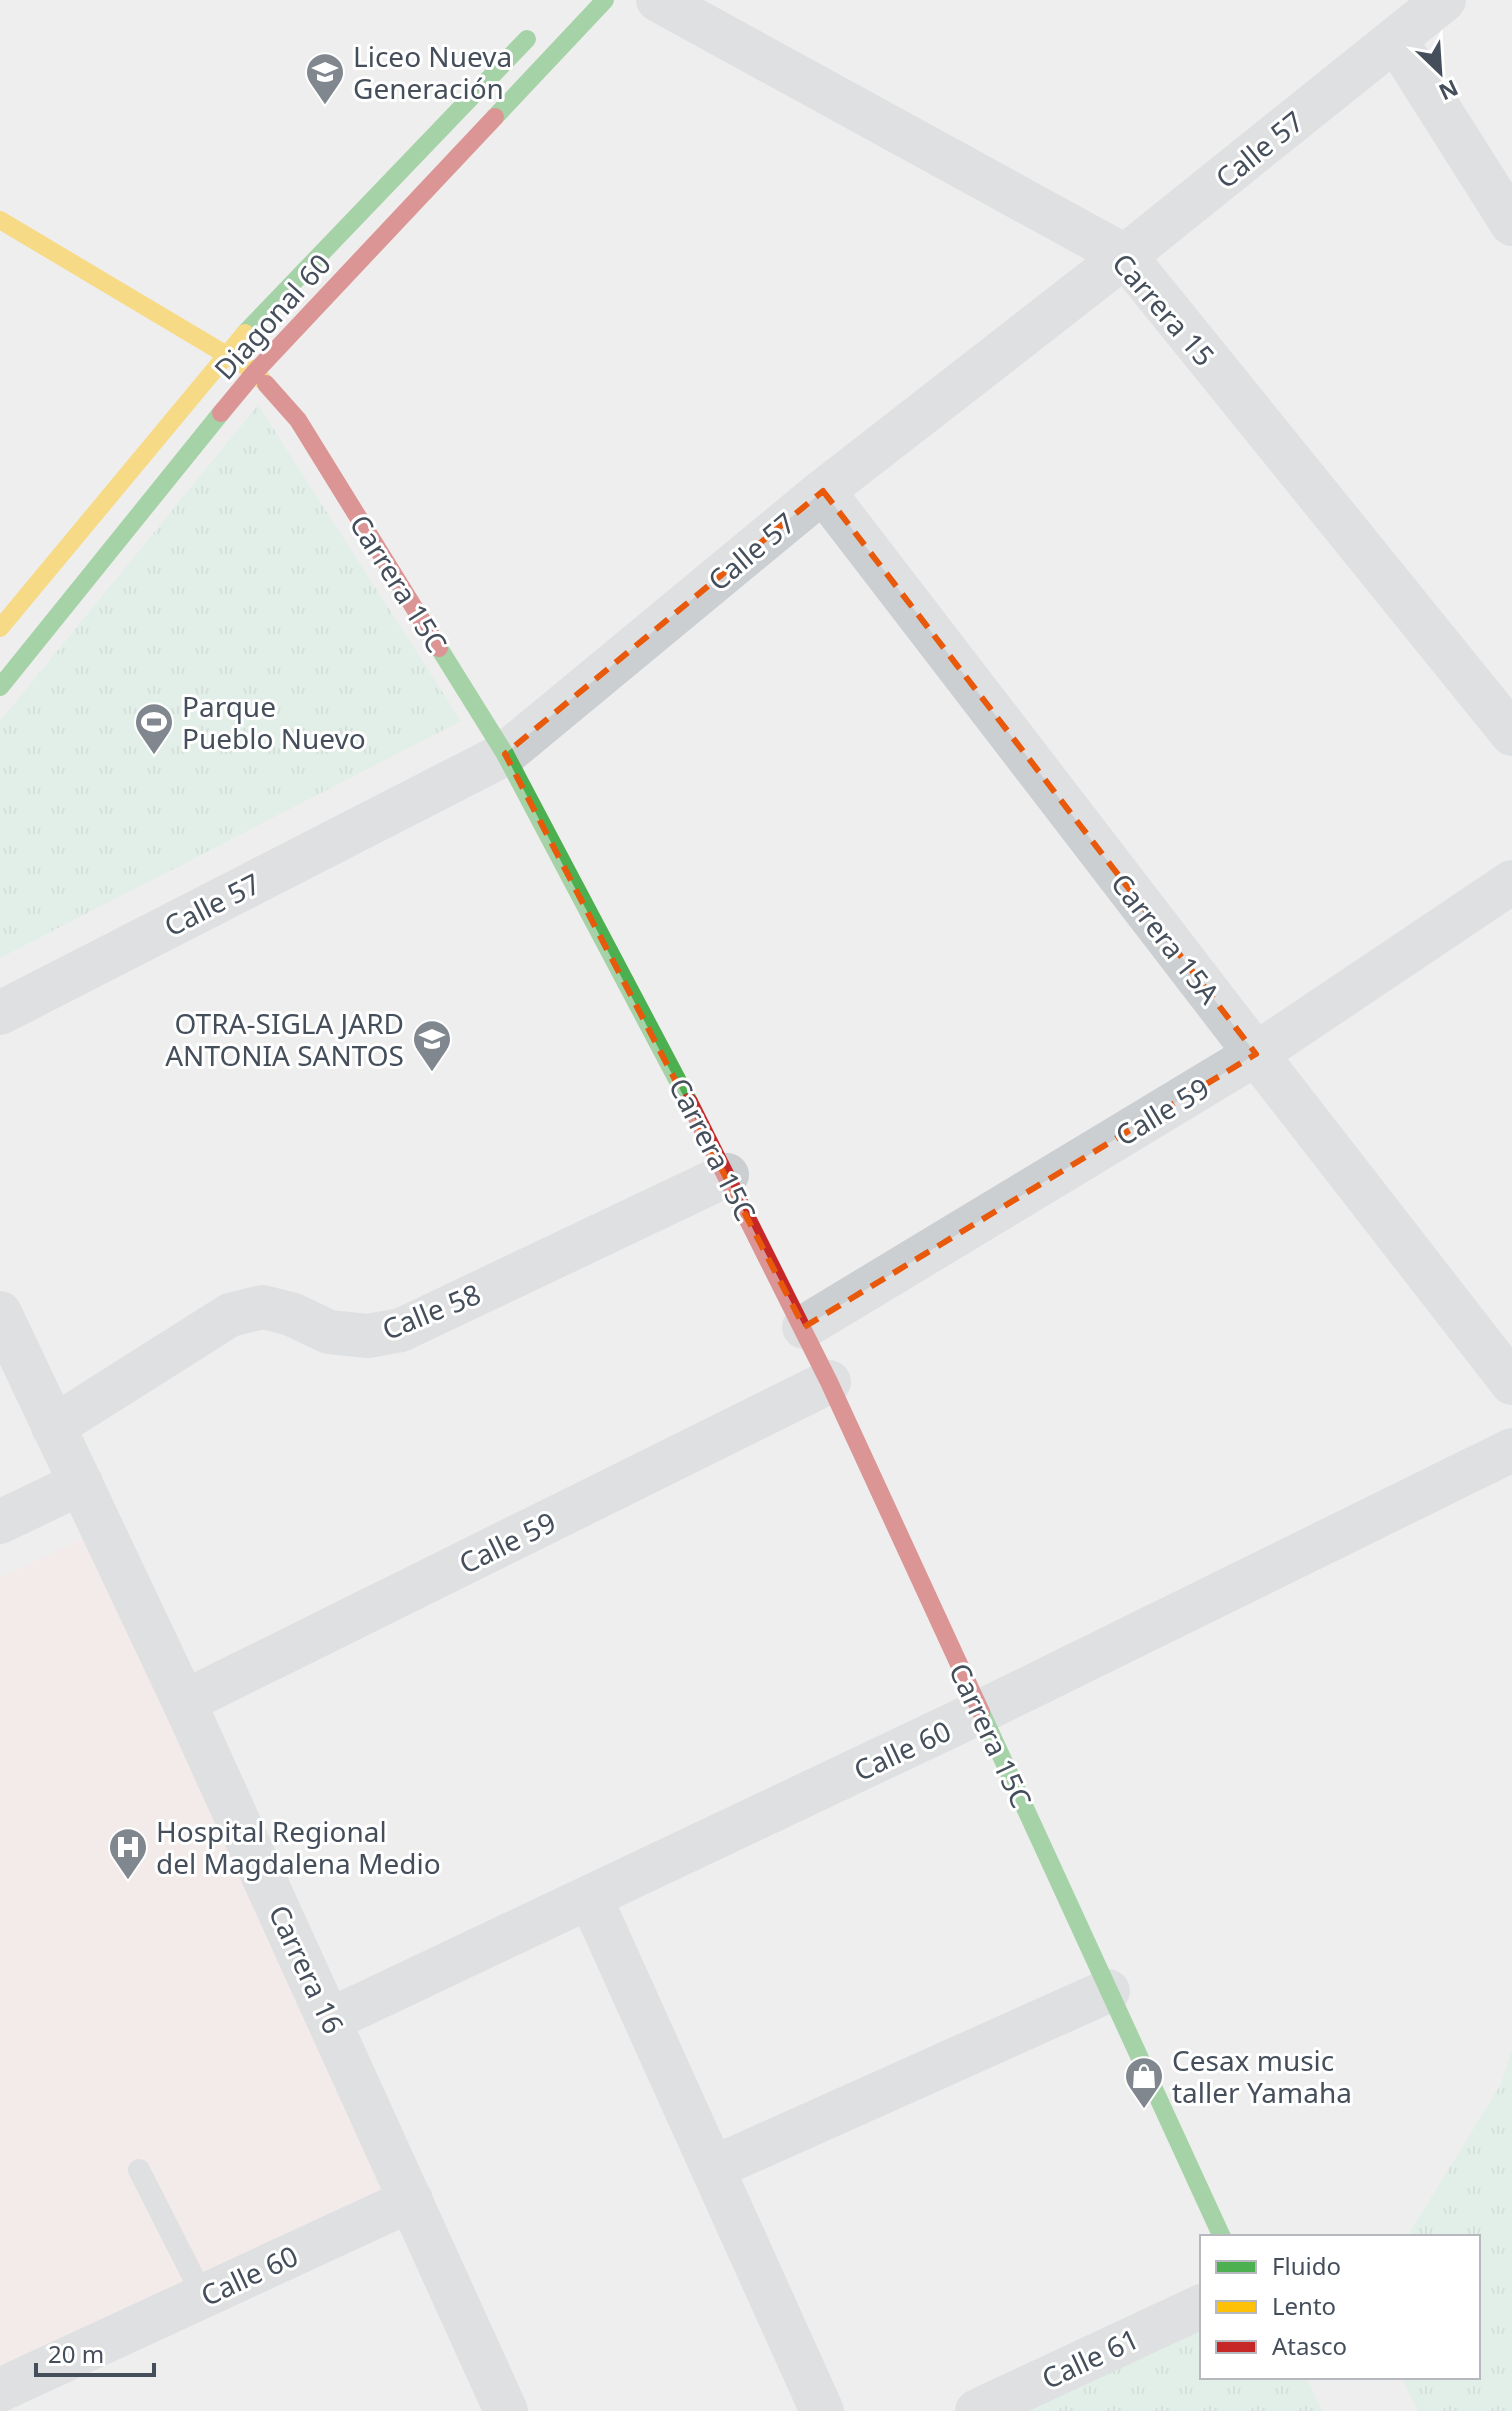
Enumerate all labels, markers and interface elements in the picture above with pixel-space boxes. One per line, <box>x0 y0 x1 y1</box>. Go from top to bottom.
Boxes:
north arrow <box>1400 32 1480 112</box>
place label: Liceo Nueva Generación <box>353 37 512 107</box>
school or university icon: Liceo Nueva Generación <box>304 51 346 106</box>
text: N <box>1434 74 1463 108</box>
street label: Calle 57 <box>1207 102 1311 196</box>
street label: Diagonal 60 <box>205 245 339 387</box>
street label: Carrera 15 <box>1104 245 1224 373</box>
street label: Calle 57 <box>699 503 803 599</box>
street label: Carrera 15C <box>342 507 456 659</box>
place label: Parque Pueblo Nuevo <box>182 687 366 757</box>
sports icon: Parque Pueblo Nuevo <box>133 701 175 756</box>
street label: Calle 57 <box>158 864 266 944</box>
street label: Carrera 15A <box>1103 865 1229 1011</box>
place label: OTRA-SIGLA JARD ANTONIA SANTOS <box>165 1004 404 1074</box>
school or university icon: OTRA-SIGLA JARD ANTONIA SANTOS <box>411 1018 453 1073</box>
street label: Calle 59 <box>1108 1068 1216 1154</box>
street label: Carrera 15C <box>661 1071 765 1227</box>
street label: Calle 58 <box>376 1274 486 1348</box>
street label: Calle 59 <box>452 1502 562 1582</box>
street label: Carrera 15C <box>941 1657 1041 1813</box>
street label: Calle 60 <box>847 1711 957 1789</box>
place label: Hospital Regional del Magdalena Medio <box>156 1812 441 1882</box>
hospital icon: Hospital Regional del Magdalena Medio <box>107 1826 149 1881</box>
street label: Carrera 16 <box>261 1899 353 2039</box>
place label: Cesax music taller Yamaha <box>1172 2041 1352 2111</box>
shop icon: Cesax music taller Yamaha <box>1123 2055 1165 2110</box>
legend <box>1200 2235 1480 2379</box>
street label: Calle 60 <box>194 2236 304 2314</box>
text: Fluido <box>1272 2249 1341 2282</box>
text: Lento <box>1272 2289 1336 2322</box>
street label: Calle 61 <box>1035 2319 1145 2397</box>
scale bar <box>36 2327 154 2377</box>
text: Atasco <box>1272 2329 1347 2362</box>
text: 20 m <box>48 2337 104 2370</box>

